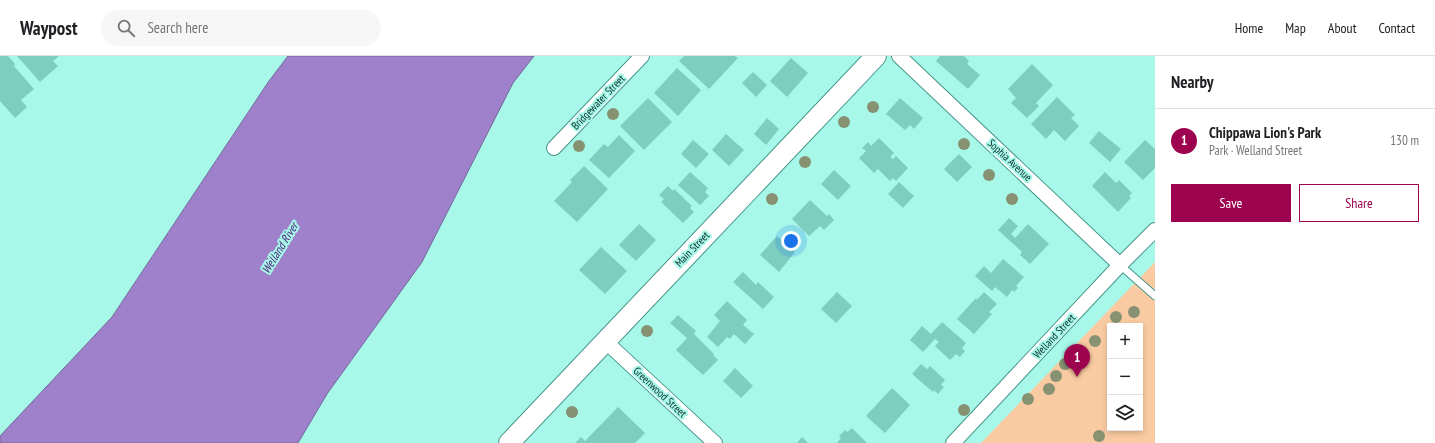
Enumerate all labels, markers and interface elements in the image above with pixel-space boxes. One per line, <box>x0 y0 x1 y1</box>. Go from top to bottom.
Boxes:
search box <box>101 10 381 46</box>
text: Waypost <box>20 16 77 40</box>
icon: search <box>115 17 137 39</box>
text: Search here <box>147 18 208 37</box>
text: Home <box>1235 19 1263 37</box>
text: Map <box>1285 19 1306 37</box>
text: About <box>1328 19 1357 37</box>
text: Contact <box>1379 19 1415 37</box>
text: Nearby <box>1171 71 1214 93</box>
street label: Bridgewater Street <box>568 72 628 132</box>
text: Chippawa Lion's Park <box>1209 123 1321 142</box>
text: 1 <box>1181 132 1187 149</box>
text: 130 m <box>1390 132 1419 149</box>
street label: Sophia Avenue <box>985 136 1035 184</box>
text: Park · Welland Street <box>1209 142 1302 159</box>
button: Save <box>1171 184 1291 222</box>
button: Share <box>1299 184 1419 222</box>
water label: Welland River <box>258 218 302 276</box>
street label: Main Street <box>672 228 712 270</box>
your location <box>781 231 801 251</box>
street label: Welland Street <box>1030 311 1078 361</box>
map controls <box>1107 323 1143 431</box>
button: + <box>1107 323 1143 359</box>
pin: 1 <box>1064 344 1090 377</box>
button: − <box>1107 359 1143 395</box>
street label: Greenwood Street <box>630 364 690 420</box>
button: layers <box>1107 395 1143 431</box>

